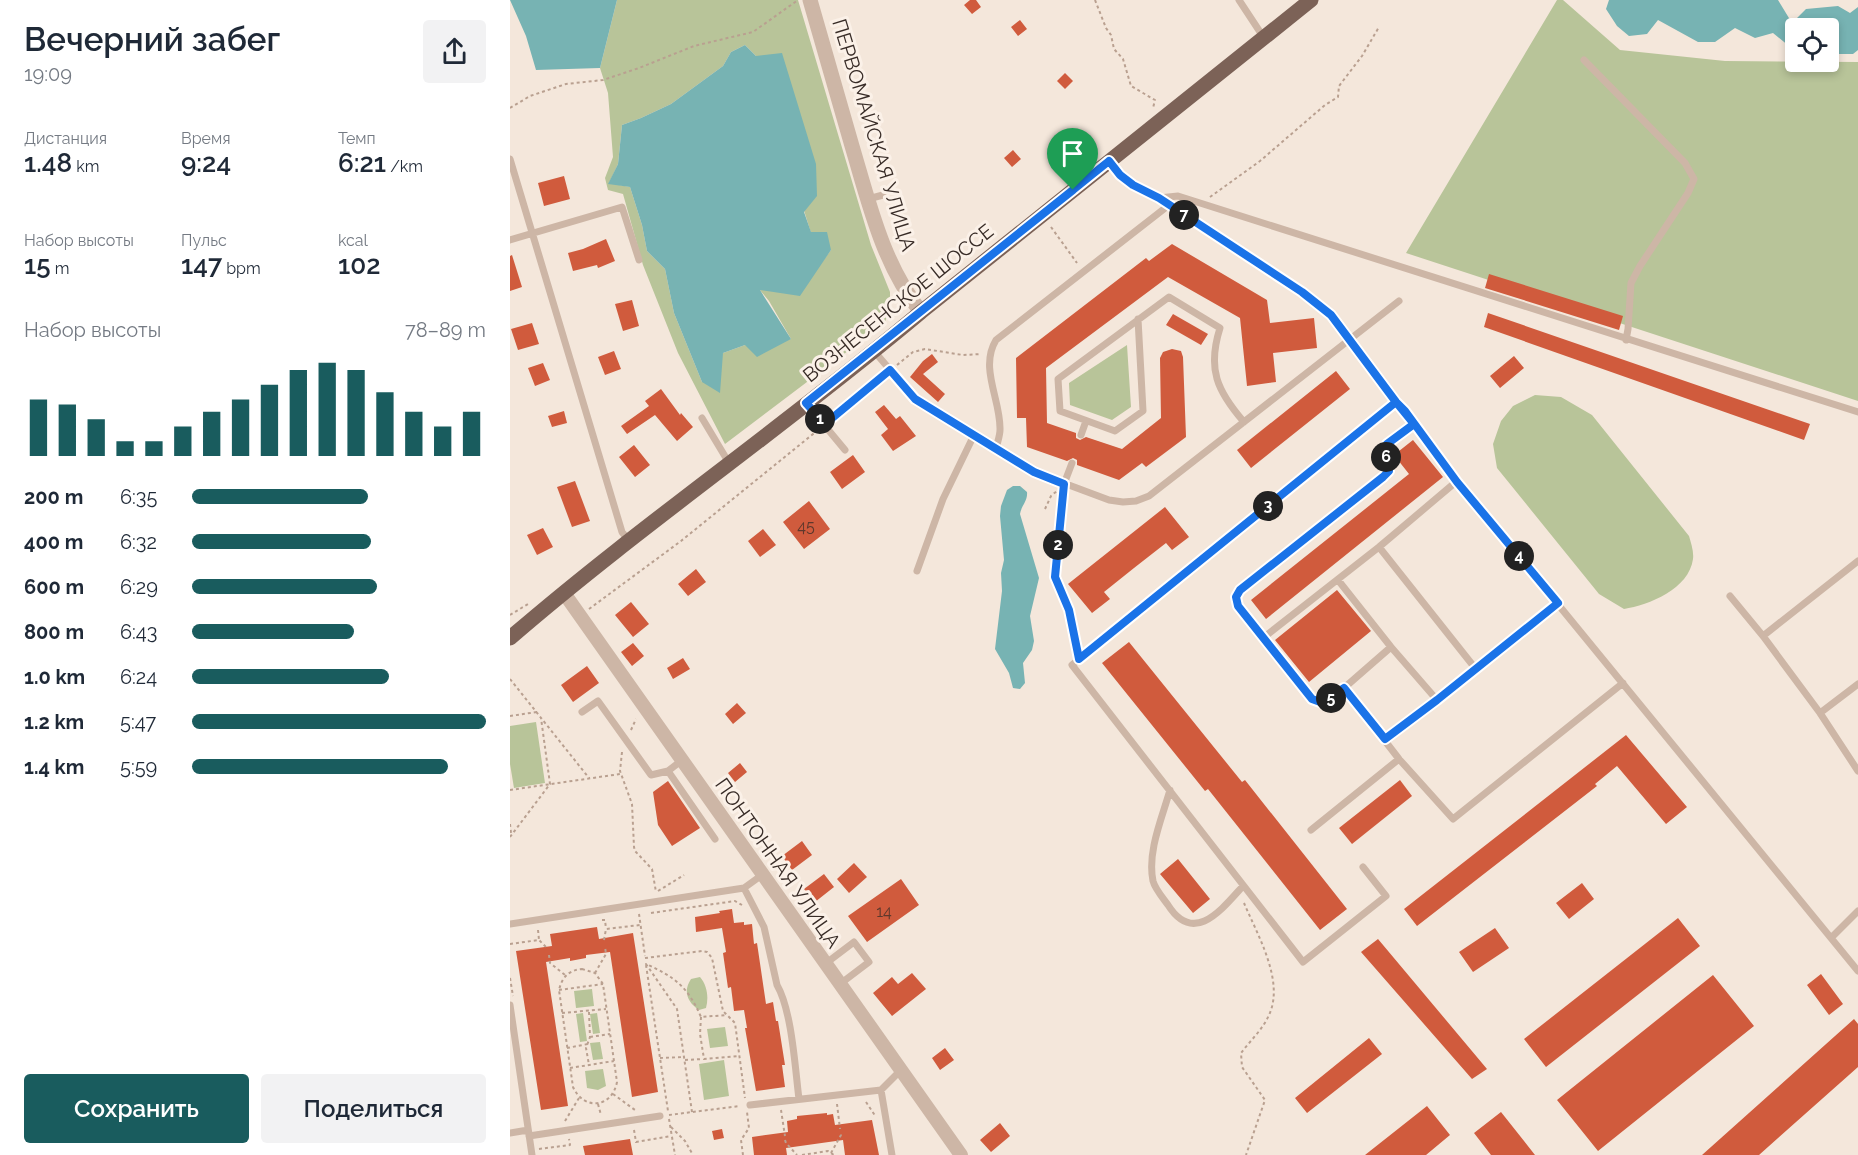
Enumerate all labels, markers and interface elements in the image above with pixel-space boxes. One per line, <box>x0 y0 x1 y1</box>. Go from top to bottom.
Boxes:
street label: ПЕРВОМАЙСКАЯ УЛИЦА <box>827 16 921 254</box>
map controls <box>1785 18 1839 72</box>
button: locate <box>1785 18 1839 72</box>
text: Вечерний забег <box>24 20 280 59</box>
button: share <box>423 20 486 83</box>
text: 19:09 <box>24 62 72 86</box>
pin <box>1047 128 1098 190</box>
text: Дистанция <box>24 129 107 148</box>
text: Время <box>181 129 230 148</box>
text: Темп <box>338 129 376 148</box>
icon: arrive <box>1056 137 1089 170</box>
text: 1.48 <box>24 148 72 178</box>
text: 9:24 <box>181 148 231 178</box>
text: 6:21 <box>338 148 386 178</box>
text: km <box>72 157 99 176</box>
text: /km <box>386 157 423 176</box>
pin: 7 <box>1169 200 1199 230</box>
text: 7 <box>1180 205 1188 224</box>
street label: ВОЗНЕСЕНСКОЕ ШОССЕ <box>798 219 998 387</box>
text: Набор высоты <box>24 231 134 250</box>
text: Пульс <box>181 231 227 250</box>
text: kcal <box>338 231 368 250</box>
text: 15 <box>24 250 51 280</box>
text: 147 <box>181 250 222 280</box>
text: 102 <box>338 250 380 280</box>
text: m <box>51 259 69 278</box>
text: bpm <box>222 259 261 278</box>
text: Набор высоты <box>24 318 161 342</box>
text: 78–89 m <box>405 318 486 342</box>
pin: 1 <box>805 404 835 434</box>
text: 1 <box>816 409 824 428</box>
pin: 6 <box>1371 442 1401 472</box>
text: 6 <box>1381 447 1391 466</box>
text: 200 m <box>24 485 83 509</box>
text: 6:35 <box>120 485 157 509</box>
pin: 3 <box>1253 491 1283 521</box>
text: 3 <box>1264 496 1272 515</box>
house number: 45 <box>797 517 815 536</box>
text: 400 m <box>24 530 83 554</box>
text: 6:32 <box>120 530 157 554</box>
pin: 2 <box>1043 530 1073 560</box>
text: 2 <box>1053 535 1063 554</box>
pin: 4 <box>1504 541 1534 571</box>
text: 4 <box>1514 546 1524 565</box>
text: 600 m <box>24 575 84 599</box>
text: 6:29 <box>120 575 158 599</box>
text: 800 m <box>24 620 84 644</box>
text: 6:43 <box>120 620 157 644</box>
text: 1.0 km <box>24 665 85 689</box>
text: 6:24 <box>120 665 157 689</box>
pin: 5 <box>1316 683 1346 713</box>
text: 5 <box>1327 688 1335 707</box>
text: 1.2 km <box>24 710 84 734</box>
text: 5:47 <box>120 710 156 734</box>
text: 1.4 km <box>24 755 84 779</box>
text: 5:59 <box>120 755 157 779</box>
street label: ПОНТОННАЯ УЛИЦА <box>710 773 846 953</box>
house number: 14 <box>876 902 892 921</box>
button: Сохранить <box>24 1074 249 1143</box>
button: Поделиться <box>261 1074 486 1143</box>

